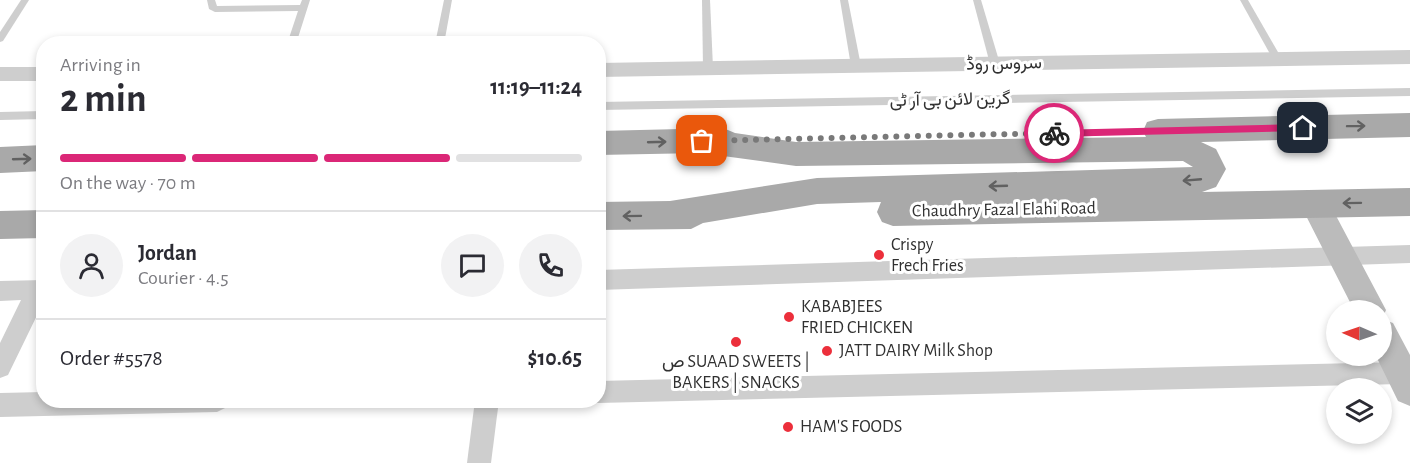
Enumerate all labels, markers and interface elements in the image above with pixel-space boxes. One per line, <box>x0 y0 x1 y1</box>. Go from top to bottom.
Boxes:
street label: سروس روڈ <box>966 53 1042 75</box>
text: Arriving in <box>60 55 141 75</box>
text: 11:19–11:24 <box>490 76 582 98</box>
text: 2 min <box>60 80 147 119</box>
street label: گرین لائن بی آر ٹی <box>889 89 1011 111</box>
pin <box>1277 102 1328 153</box>
courier <box>1024 103 1084 163</box>
icon: home <box>1286 111 1319 144</box>
pin <box>676 115 727 166</box>
icon: bike <box>1038 117 1071 150</box>
one-way arrow <box>1345 121 1365 132</box>
icon: bag <box>685 124 718 157</box>
one-way arrow <box>646 136 666 148</box>
one-way arrow <box>11 153 31 165</box>
text: On the way · 70 m <box>60 173 196 193</box>
one-way arrow <box>1183 174 1203 185</box>
one-way arrow <box>988 180 1008 192</box>
one-way arrow <box>1342 198 1362 209</box>
street label: Chaudhry Fazal Elahi Road <box>912 199 1096 221</box>
one-way arrow <box>622 210 642 222</box>
button: person <box>60 234 123 297</box>
button: chat <box>441 234 504 297</box>
button: phone <box>519 234 582 297</box>
place label: Crispy Frech Fries <box>891 236 964 275</box>
text: Jordan <box>138 242 197 264</box>
marker: Crispy Frech Fries <box>872 248 886 262</box>
text: Courier · 4.5 <box>138 268 229 288</box>
place label: KABABJEES FRIED CHICKEN <box>801 298 913 337</box>
north arrow <box>1326 300 1392 366</box>
map controls <box>1326 300 1392 444</box>
marker: KABABJEES FRIED CHICKEN <box>782 310 796 324</box>
marker: ص SUAAD SWEETS | BAKERS | SNACKS <box>729 335 743 349</box>
place label: JATT DAIRY Milk Shop <box>839 342 993 360</box>
marker: JATT DAIRY Milk Shop <box>820 344 834 358</box>
text: Order #5578 <box>60 347 163 369</box>
text: $10.65 <box>528 347 582 369</box>
place label: ص SUAAD SWEETS | BAKERS | SNACKS <box>662 351 810 393</box>
button: layers <box>1326 378 1392 444</box>
place label: HAM'S FOODS <box>800 418 902 436</box>
marker: HAM'S FOODS <box>781 420 795 434</box>

